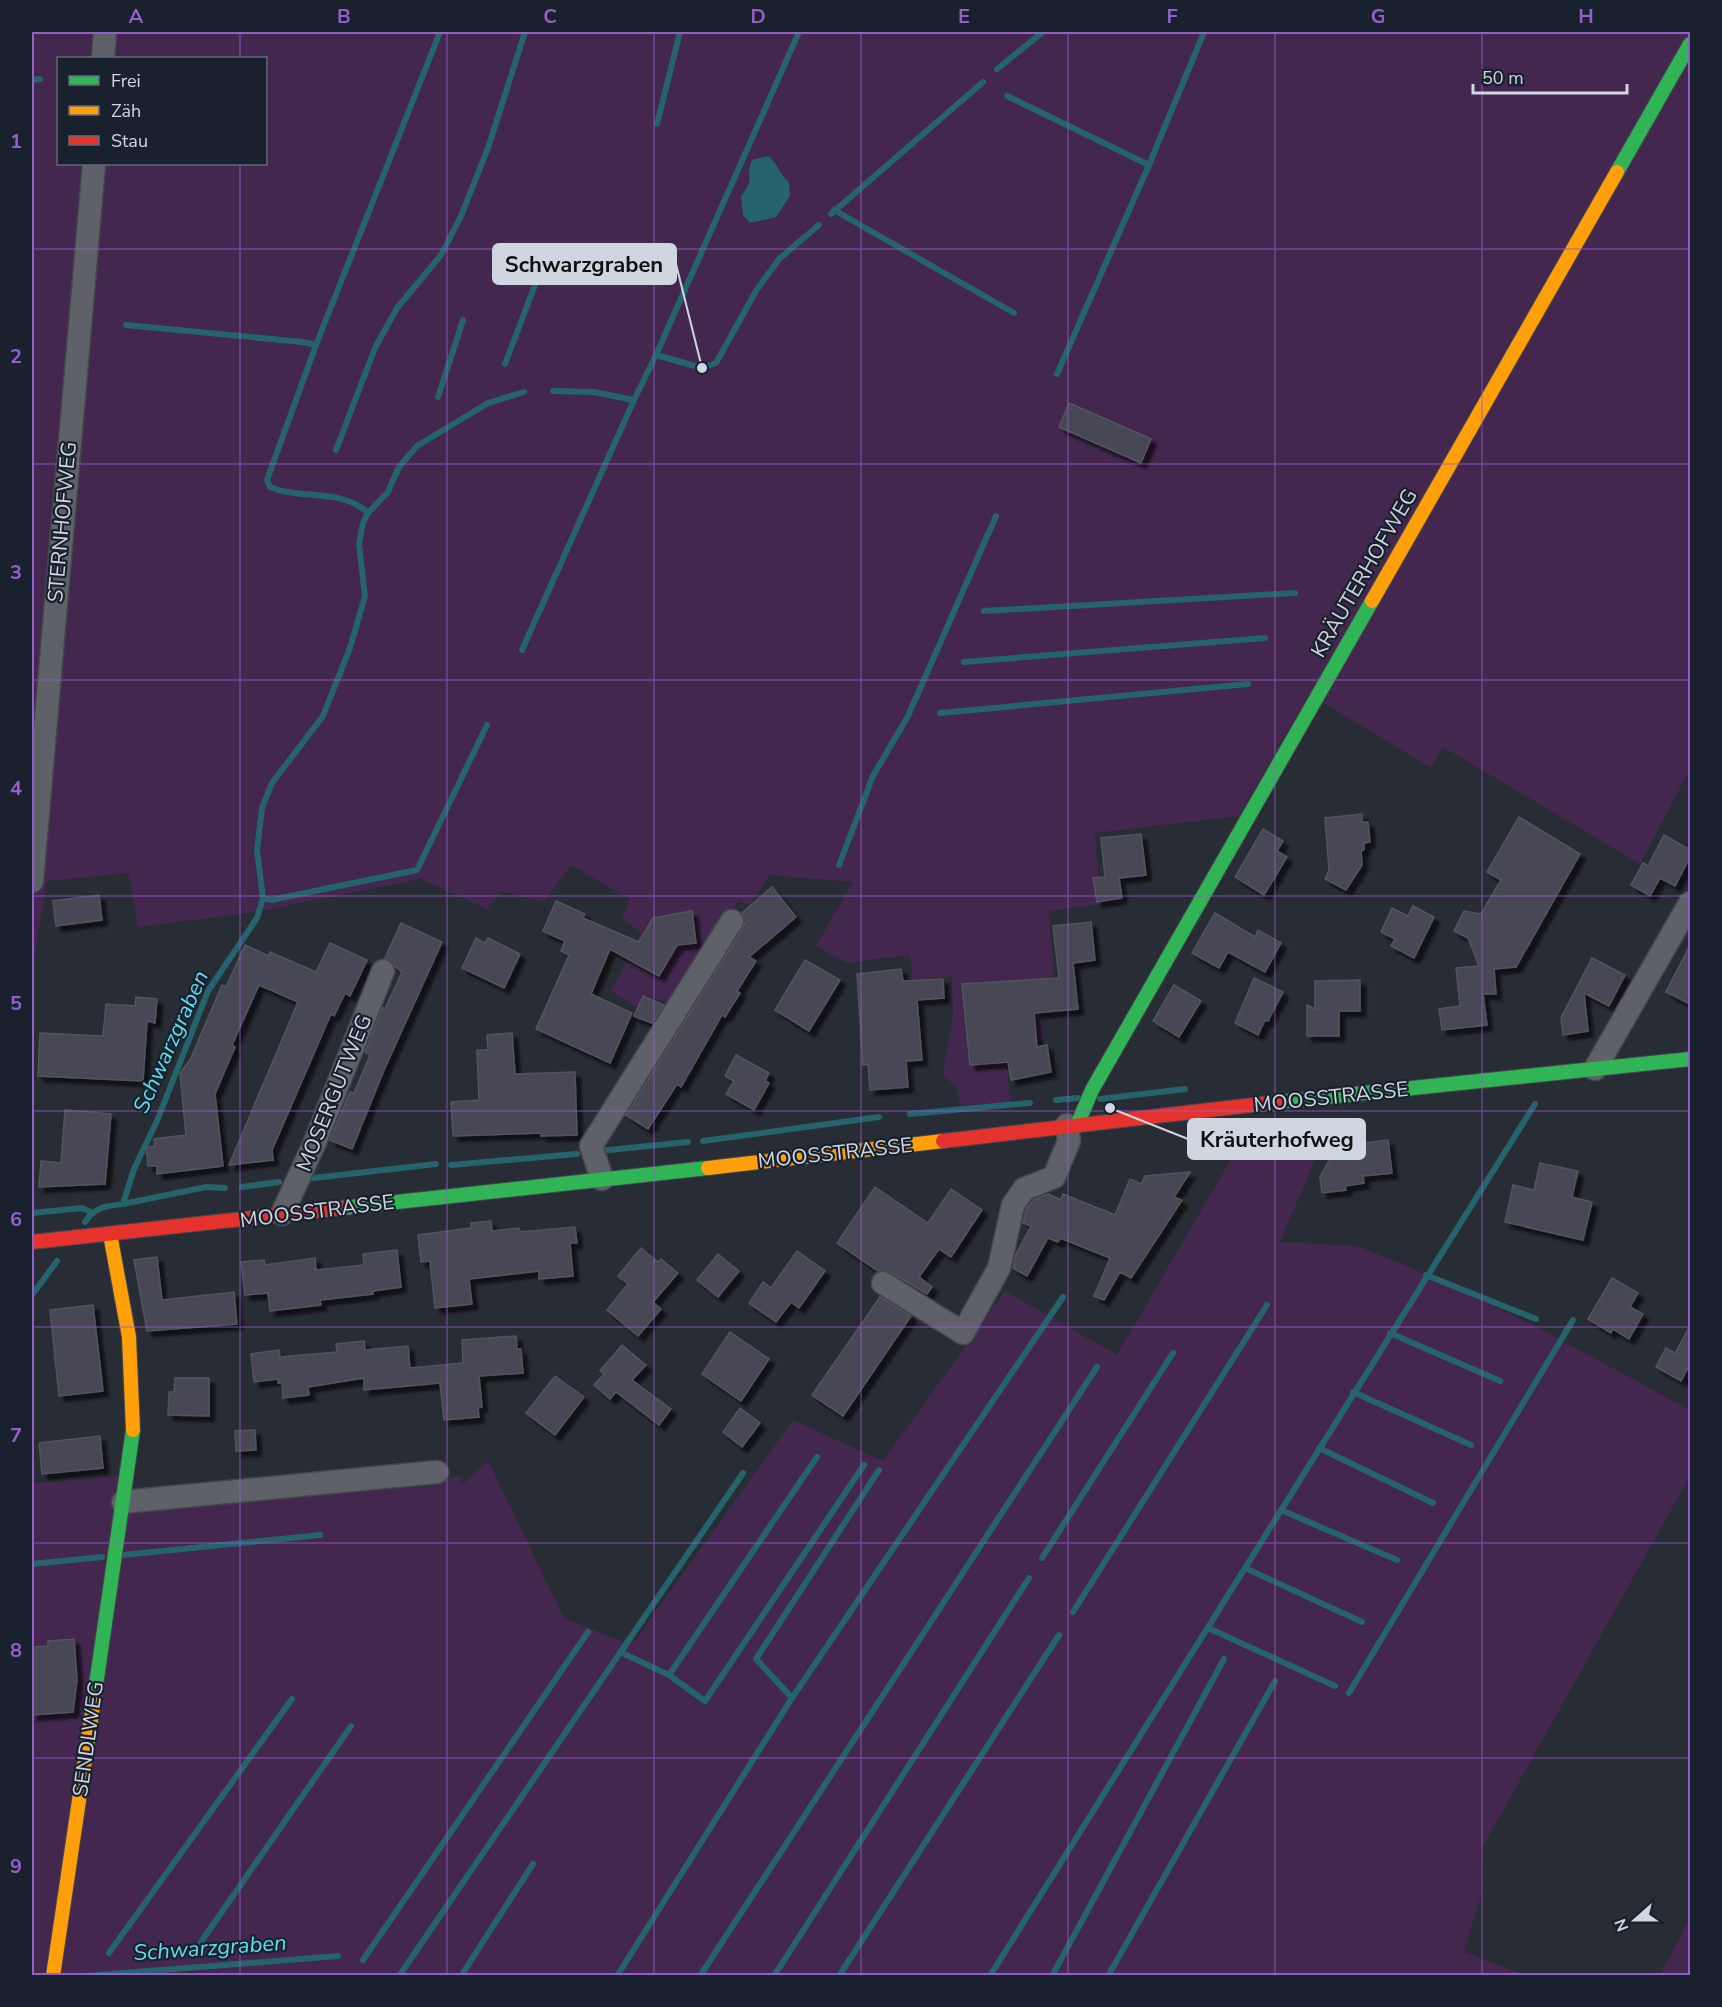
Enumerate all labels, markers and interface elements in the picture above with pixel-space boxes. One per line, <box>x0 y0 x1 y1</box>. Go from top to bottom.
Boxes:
text: A <box>129 3 144 30</box>
text: B <box>337 3 351 30</box>
text: C <box>543 3 557 30</box>
text: D <box>750 3 766 30</box>
text: E <box>958 3 970 30</box>
text: F <box>1166 3 1178 30</box>
text: G <box>1371 3 1385 30</box>
text: H <box>1578 3 1594 30</box>
legend <box>57 57 267 165</box>
scale bar <box>1473 57 1628 95</box>
text: 50 m <box>1482 66 1524 90</box>
text: Frei <box>111 69 141 93</box>
text: Zäh <box>111 99 141 123</box>
text: 1 <box>10 128 22 155</box>
text: Stau <box>111 129 148 153</box>
callout: Schwarzgraben <box>493 244 676 284</box>
text: Schwarzgraben <box>505 250 663 280</box>
text: 2 <box>10 343 22 370</box>
street label: STERNHOFWEG <box>41 440 83 604</box>
street label: KRÄUTERHOFWEG <box>1304 483 1424 663</box>
text: 3 <box>10 559 22 586</box>
text: 4 <box>10 775 22 802</box>
water label: Schwarzgraben <box>126 966 216 1118</box>
text: 5 <box>10 990 22 1017</box>
street label: MOSERGUTWEG <box>290 1010 378 1176</box>
street label: MOOSSTRASSE <box>1252 1075 1410 1119</box>
callout: Kräuterhofweg <box>1188 1119 1365 1159</box>
text: Kräuterhofweg <box>1200 1125 1354 1155</box>
street label: MOOSSTRASSE <box>756 1131 914 1175</box>
street label: MOOSSTRASSE <box>238 1188 396 1234</box>
text: 6 <box>10 1206 22 1233</box>
text: 7 <box>10 1422 22 1449</box>
text: 8 <box>10 1637 22 1664</box>
street label: SENDLWEG <box>66 1680 110 1798</box>
text: 9 <box>10 1853 22 1880</box>
north arrow <box>1605 1890 1665 1950</box>
text: N <box>1610 1915 1634 1935</box>
water label: Schwarzgraben <box>132 1928 288 1968</box>

